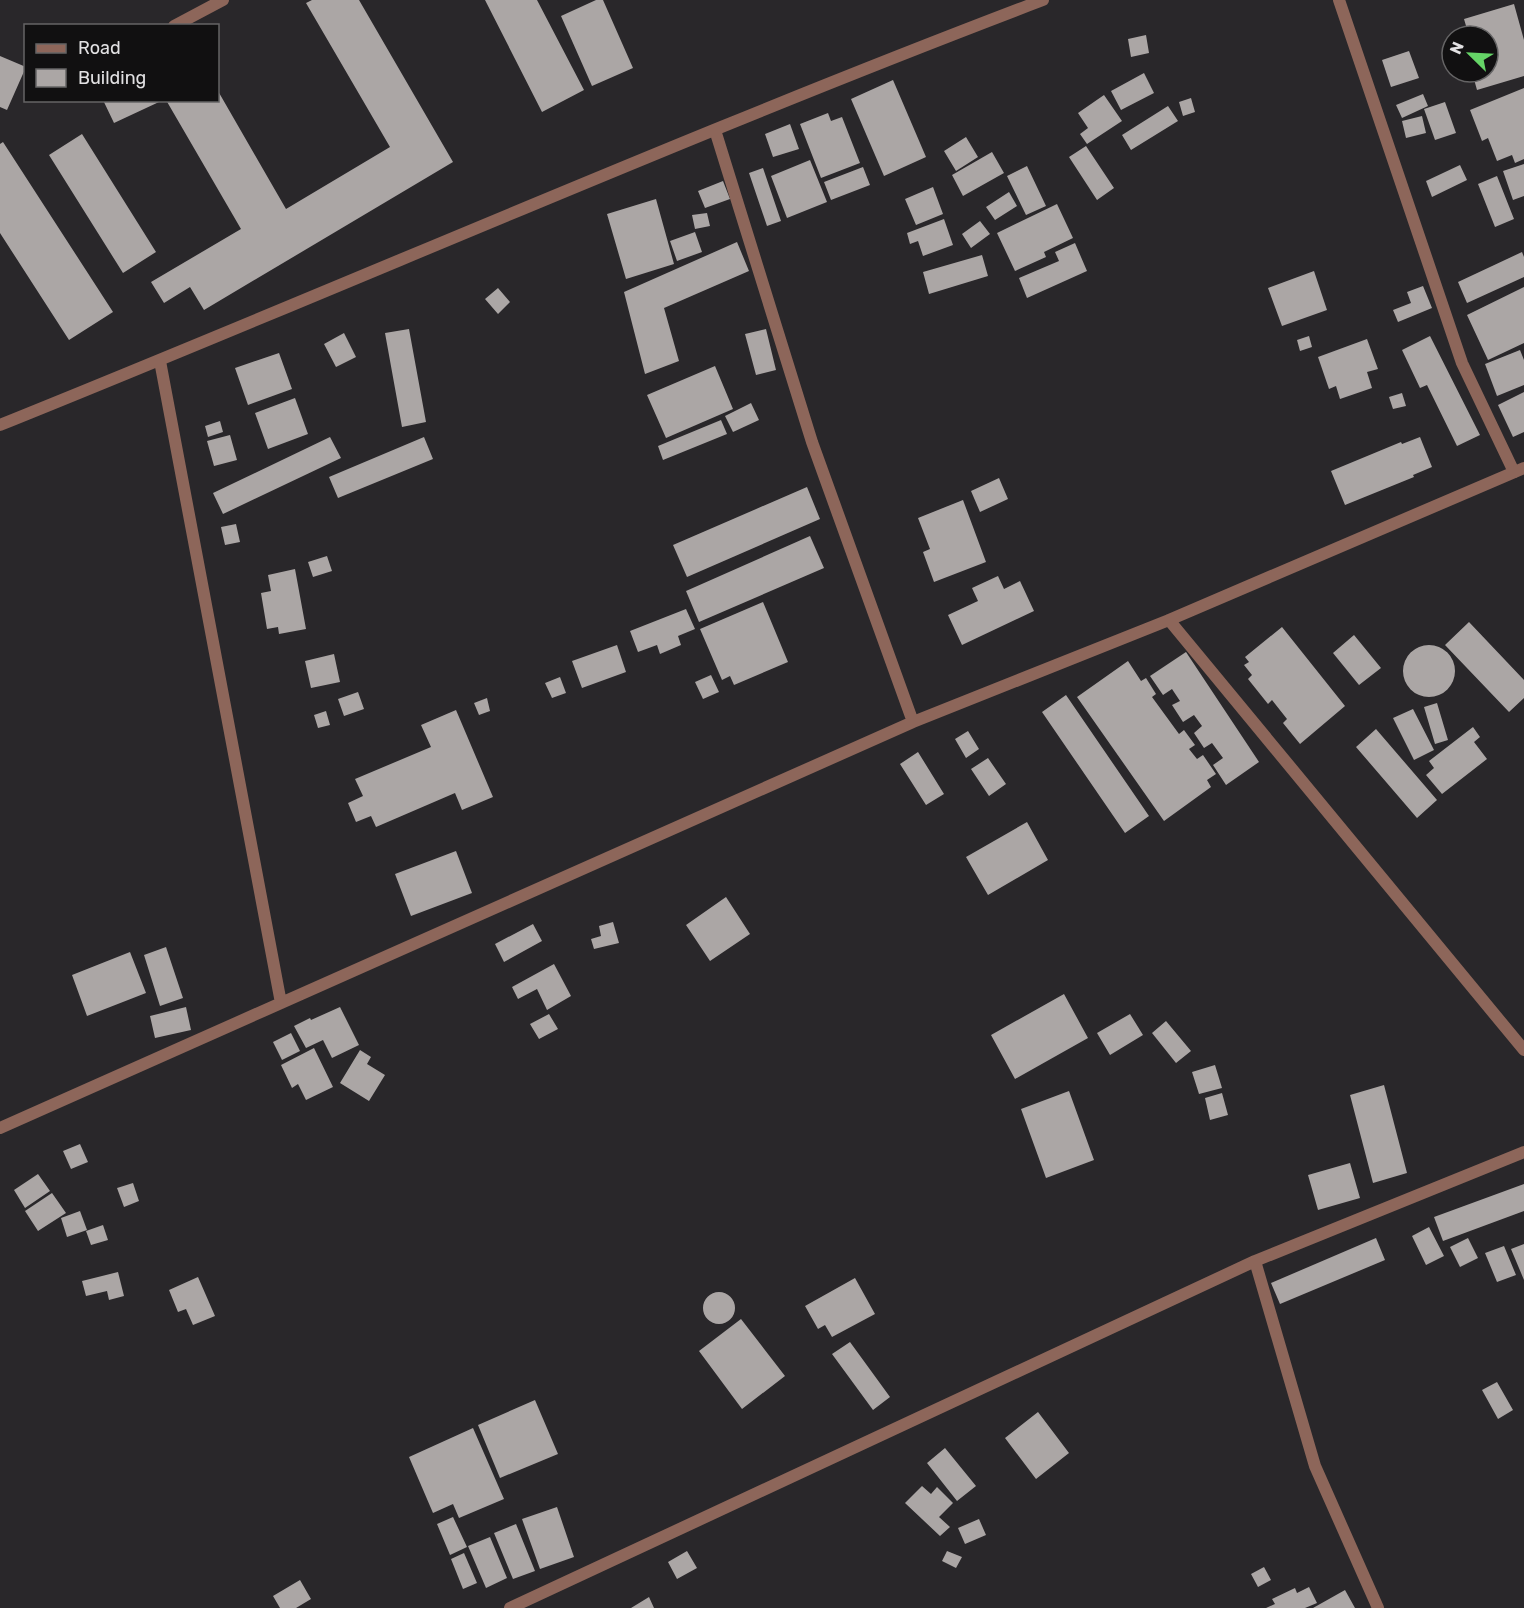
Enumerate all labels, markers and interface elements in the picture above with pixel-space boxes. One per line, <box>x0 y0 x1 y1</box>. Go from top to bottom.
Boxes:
legend <box>24 24 219 102</box>
north arrow <box>1440 24 1500 84</box>
text: Road <box>78 37 121 59</box>
text: N <box>1446 39 1468 57</box>
text: Building <box>78 67 146 89</box>

